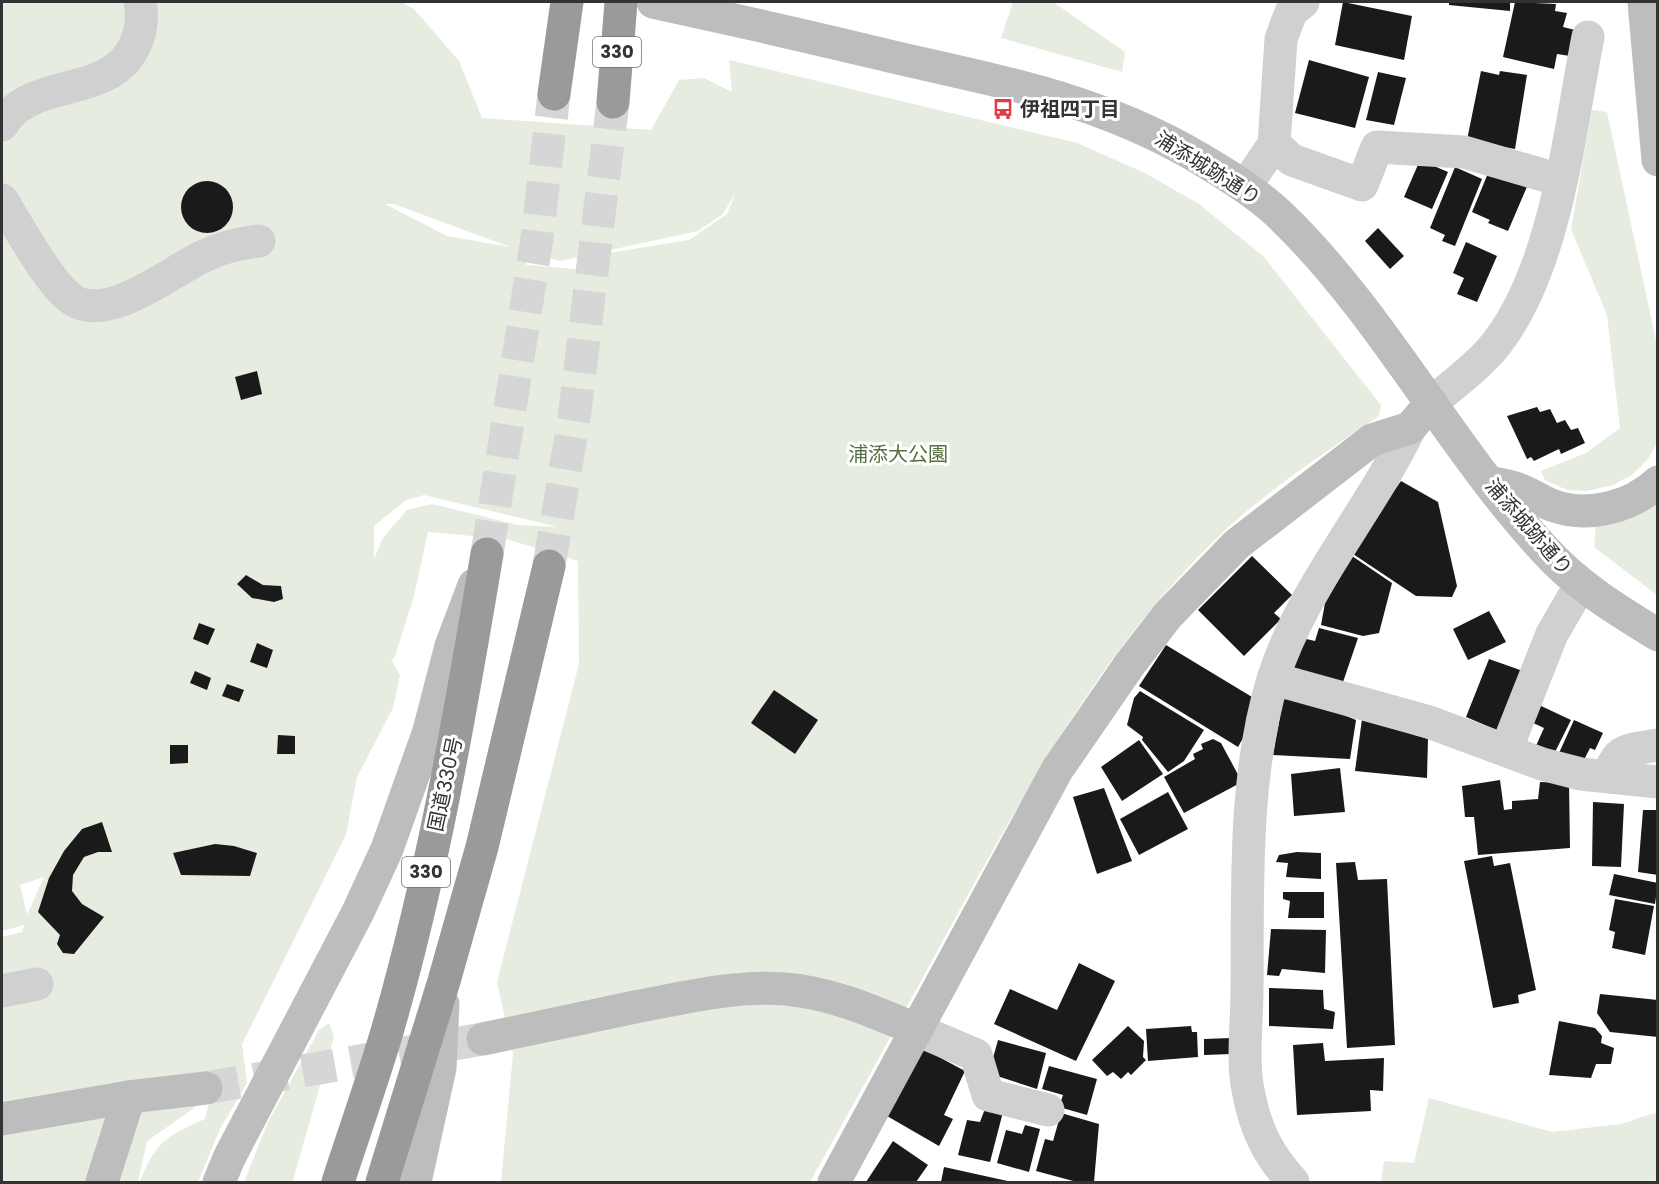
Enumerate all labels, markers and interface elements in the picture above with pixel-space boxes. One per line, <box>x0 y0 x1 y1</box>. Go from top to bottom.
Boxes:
road number: 330 <box>593 37 641 67</box>
place label: 伊祖四丁目 <box>1020 95 1120 123</box>
bus stop icon: 伊祖四丁目 <box>991 97 1015 121</box>
street label: 浦添城跡通り <box>1150 124 1266 212</box>
park label: 浦添大公園 <box>848 440 948 468</box>
street label: 浦添城跡通り <box>1479 473 1579 581</box>
street label: 国道330号 <box>421 734 469 834</box>
road number: 330 <box>402 857 450 887</box>

